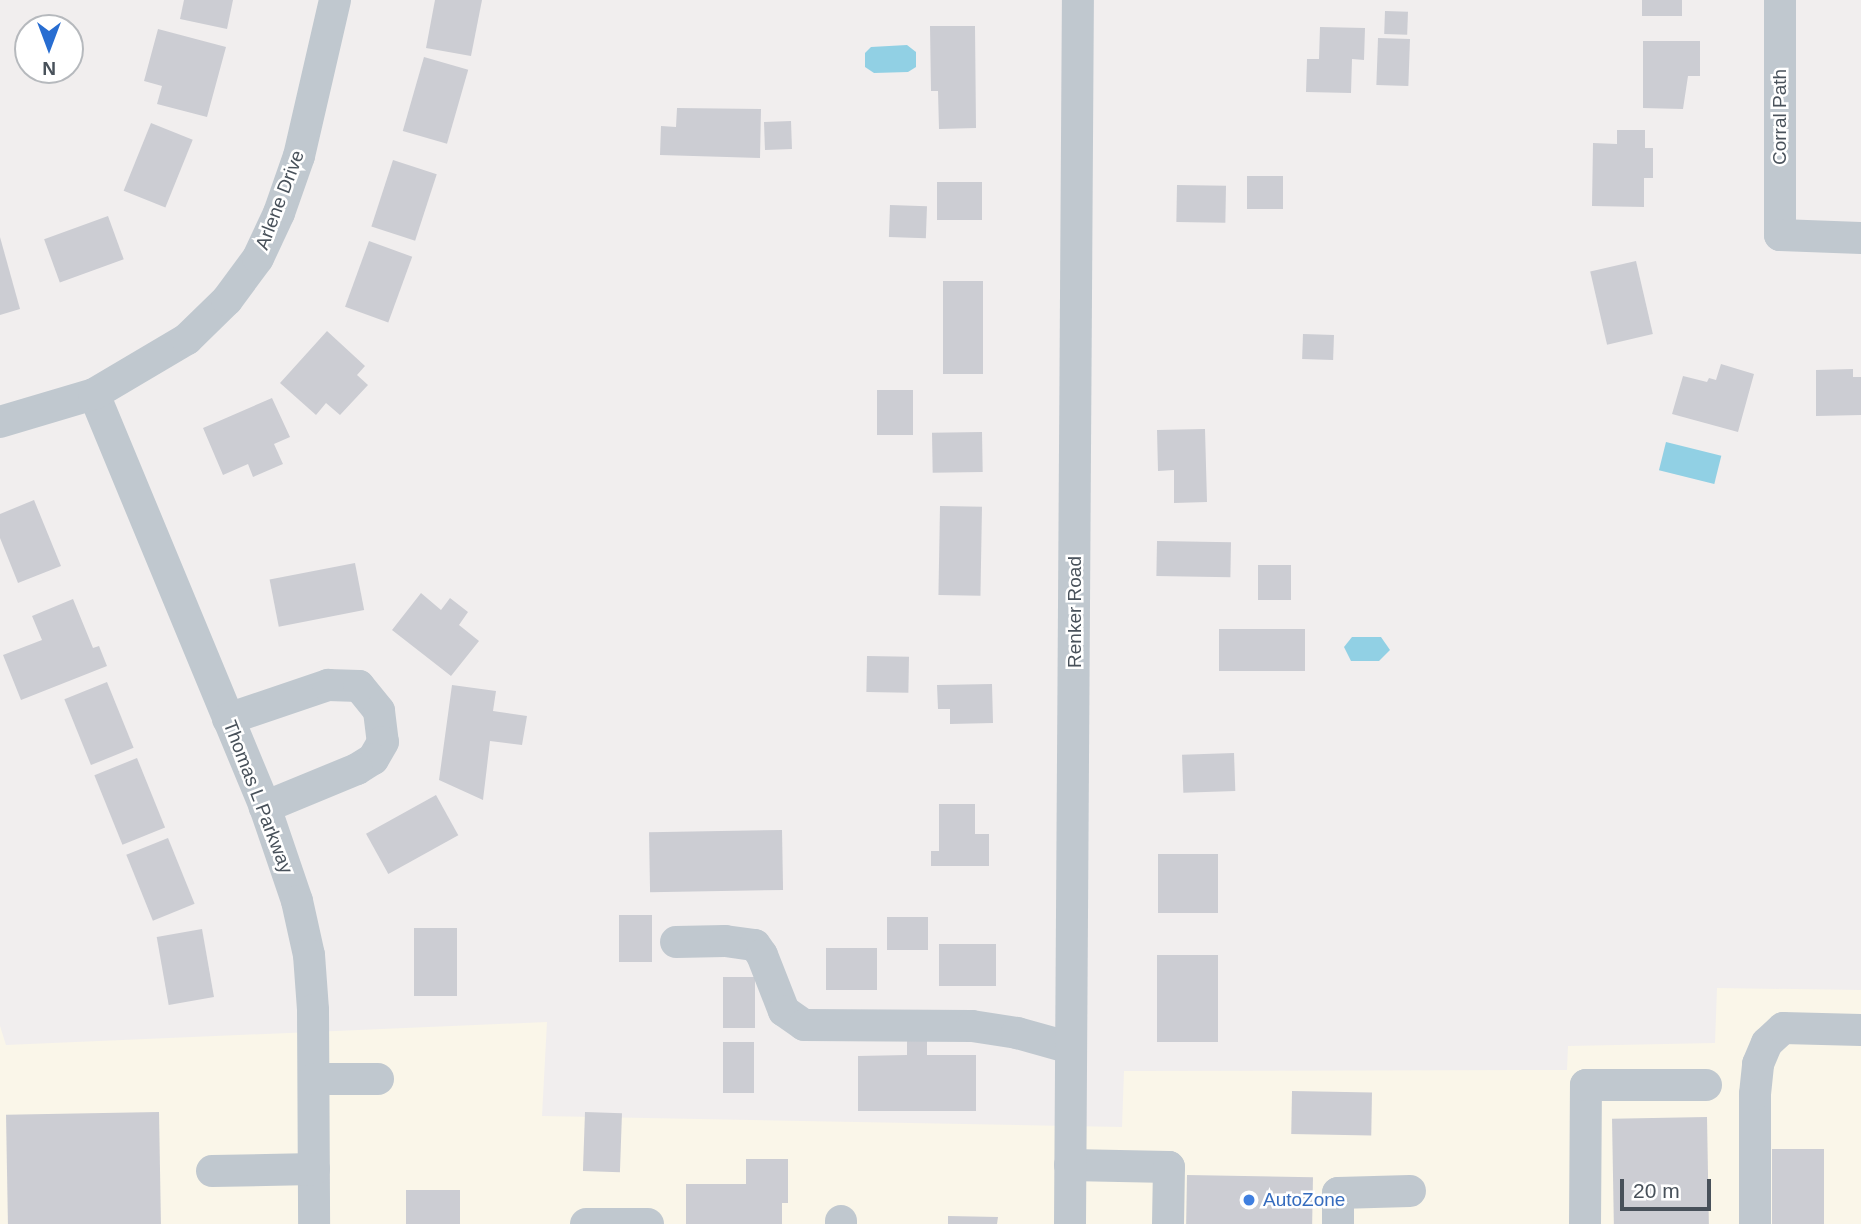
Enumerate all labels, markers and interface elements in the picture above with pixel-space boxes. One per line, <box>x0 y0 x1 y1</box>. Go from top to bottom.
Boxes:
north arrow <box>14 14 84 84</box>
text: N <box>42 58 56 79</box>
street label: Corral Path <box>1769 69 1791 165</box>
street label: Arlene Drive <box>251 147 309 253</box>
street label: Renker Road <box>1064 556 1086 668</box>
street label: Thomas L Parkway <box>218 717 298 877</box>
scale bar <box>1623 1164 1714 1208</box>
text: 20 m <box>1633 1179 1680 1202</box>
place label: AutoZone <box>1263 1189 1345 1211</box>
marker: AutoZone <box>1241 1192 1257 1208</box>

